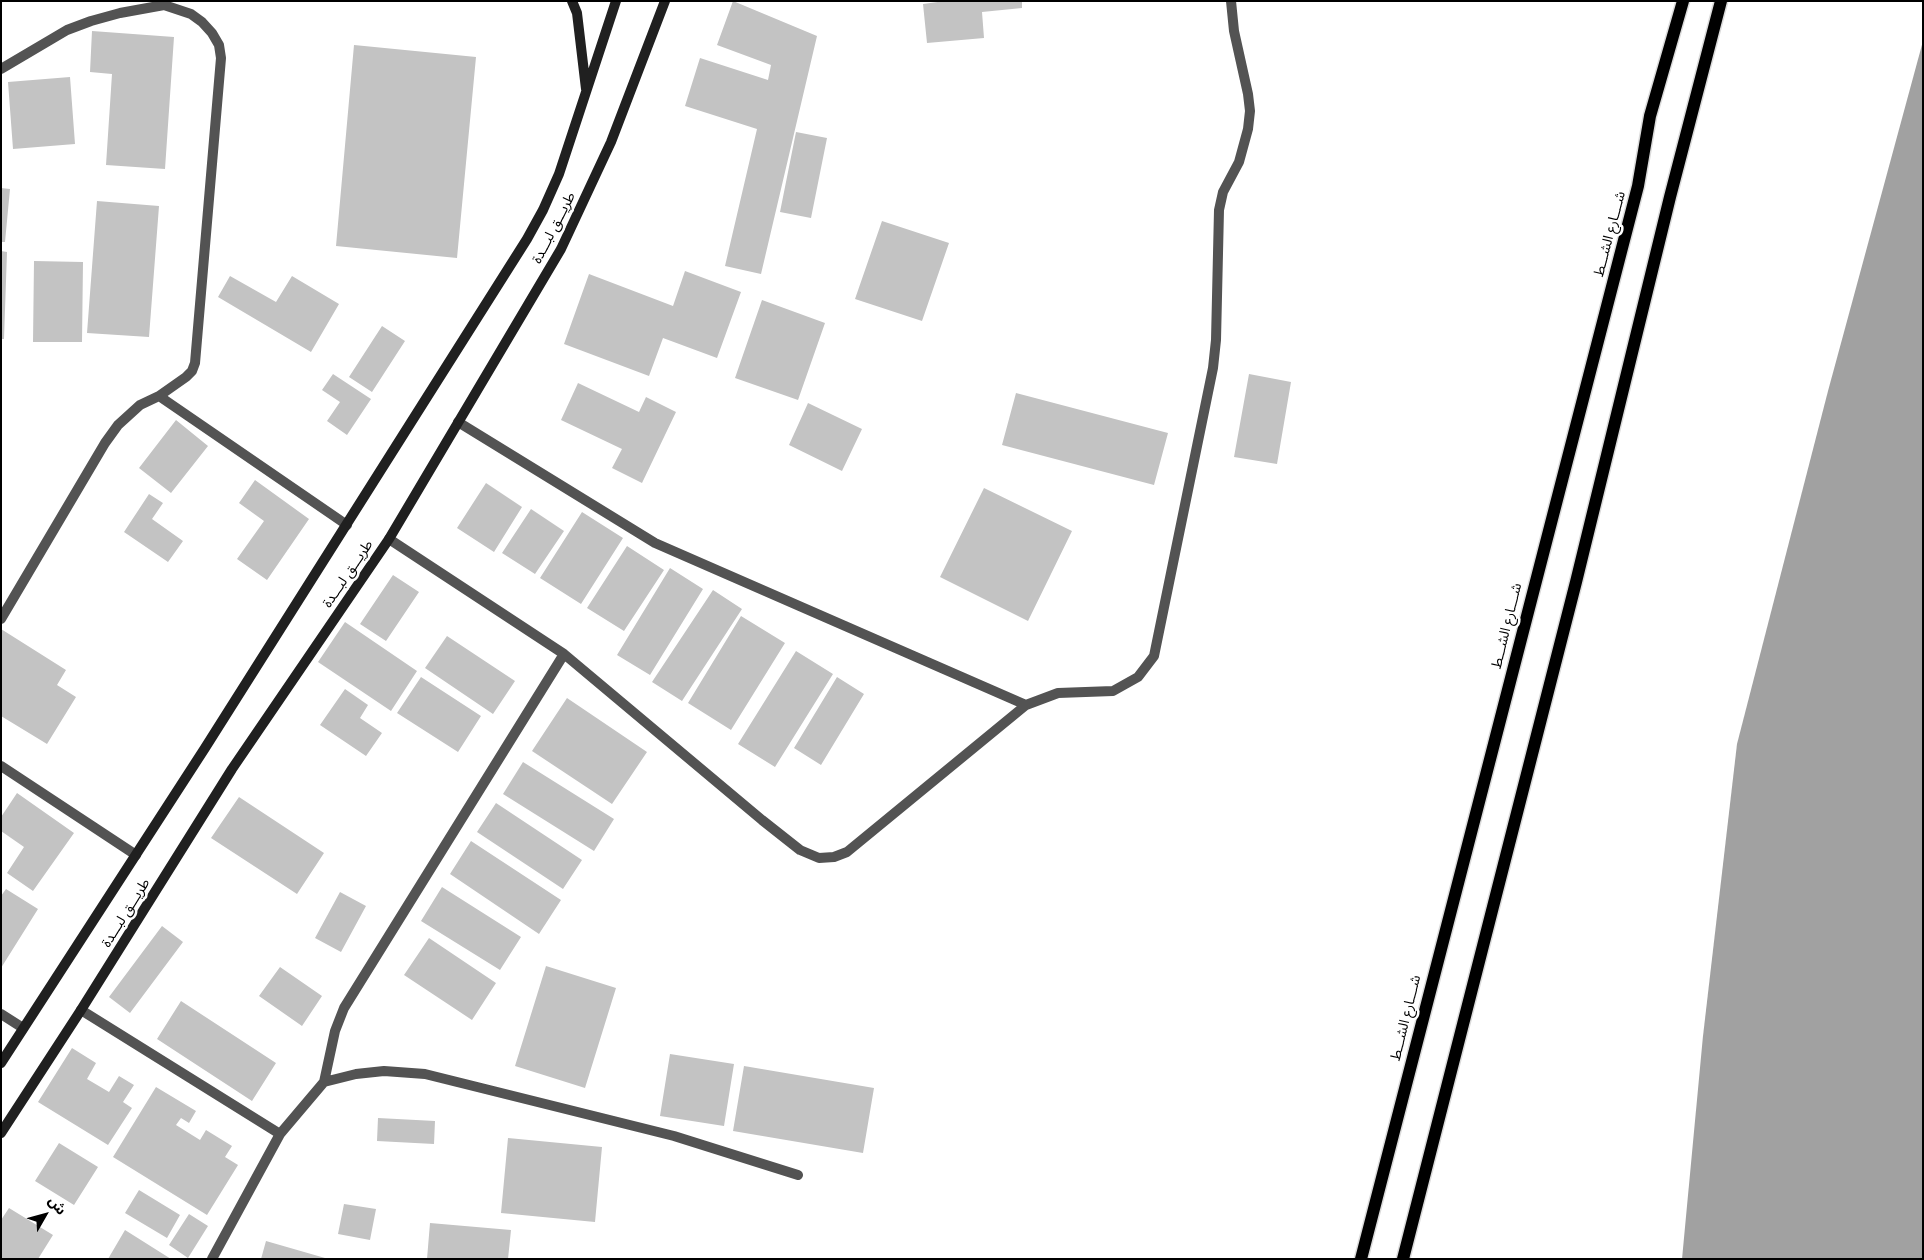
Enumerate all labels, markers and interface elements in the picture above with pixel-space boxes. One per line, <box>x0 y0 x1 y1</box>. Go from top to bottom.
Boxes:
street label: طريـــق لبـــدة <box>529 189 579 267</box>
street label: شــــارع الشـــط <box>1591 189 1629 279</box>
street label: طريـــق لبـــدة <box>319 537 377 611</box>
street label: شــــارع الشـــط <box>1488 581 1526 671</box>
street label: طريـــق لبـــدة <box>98 875 154 951</box>
street label: شــــارع الشـــط <box>1387 973 1425 1063</box>
north arrow <box>20 1190 70 1240</box>
text: ش <box>45 1193 70 1218</box>

